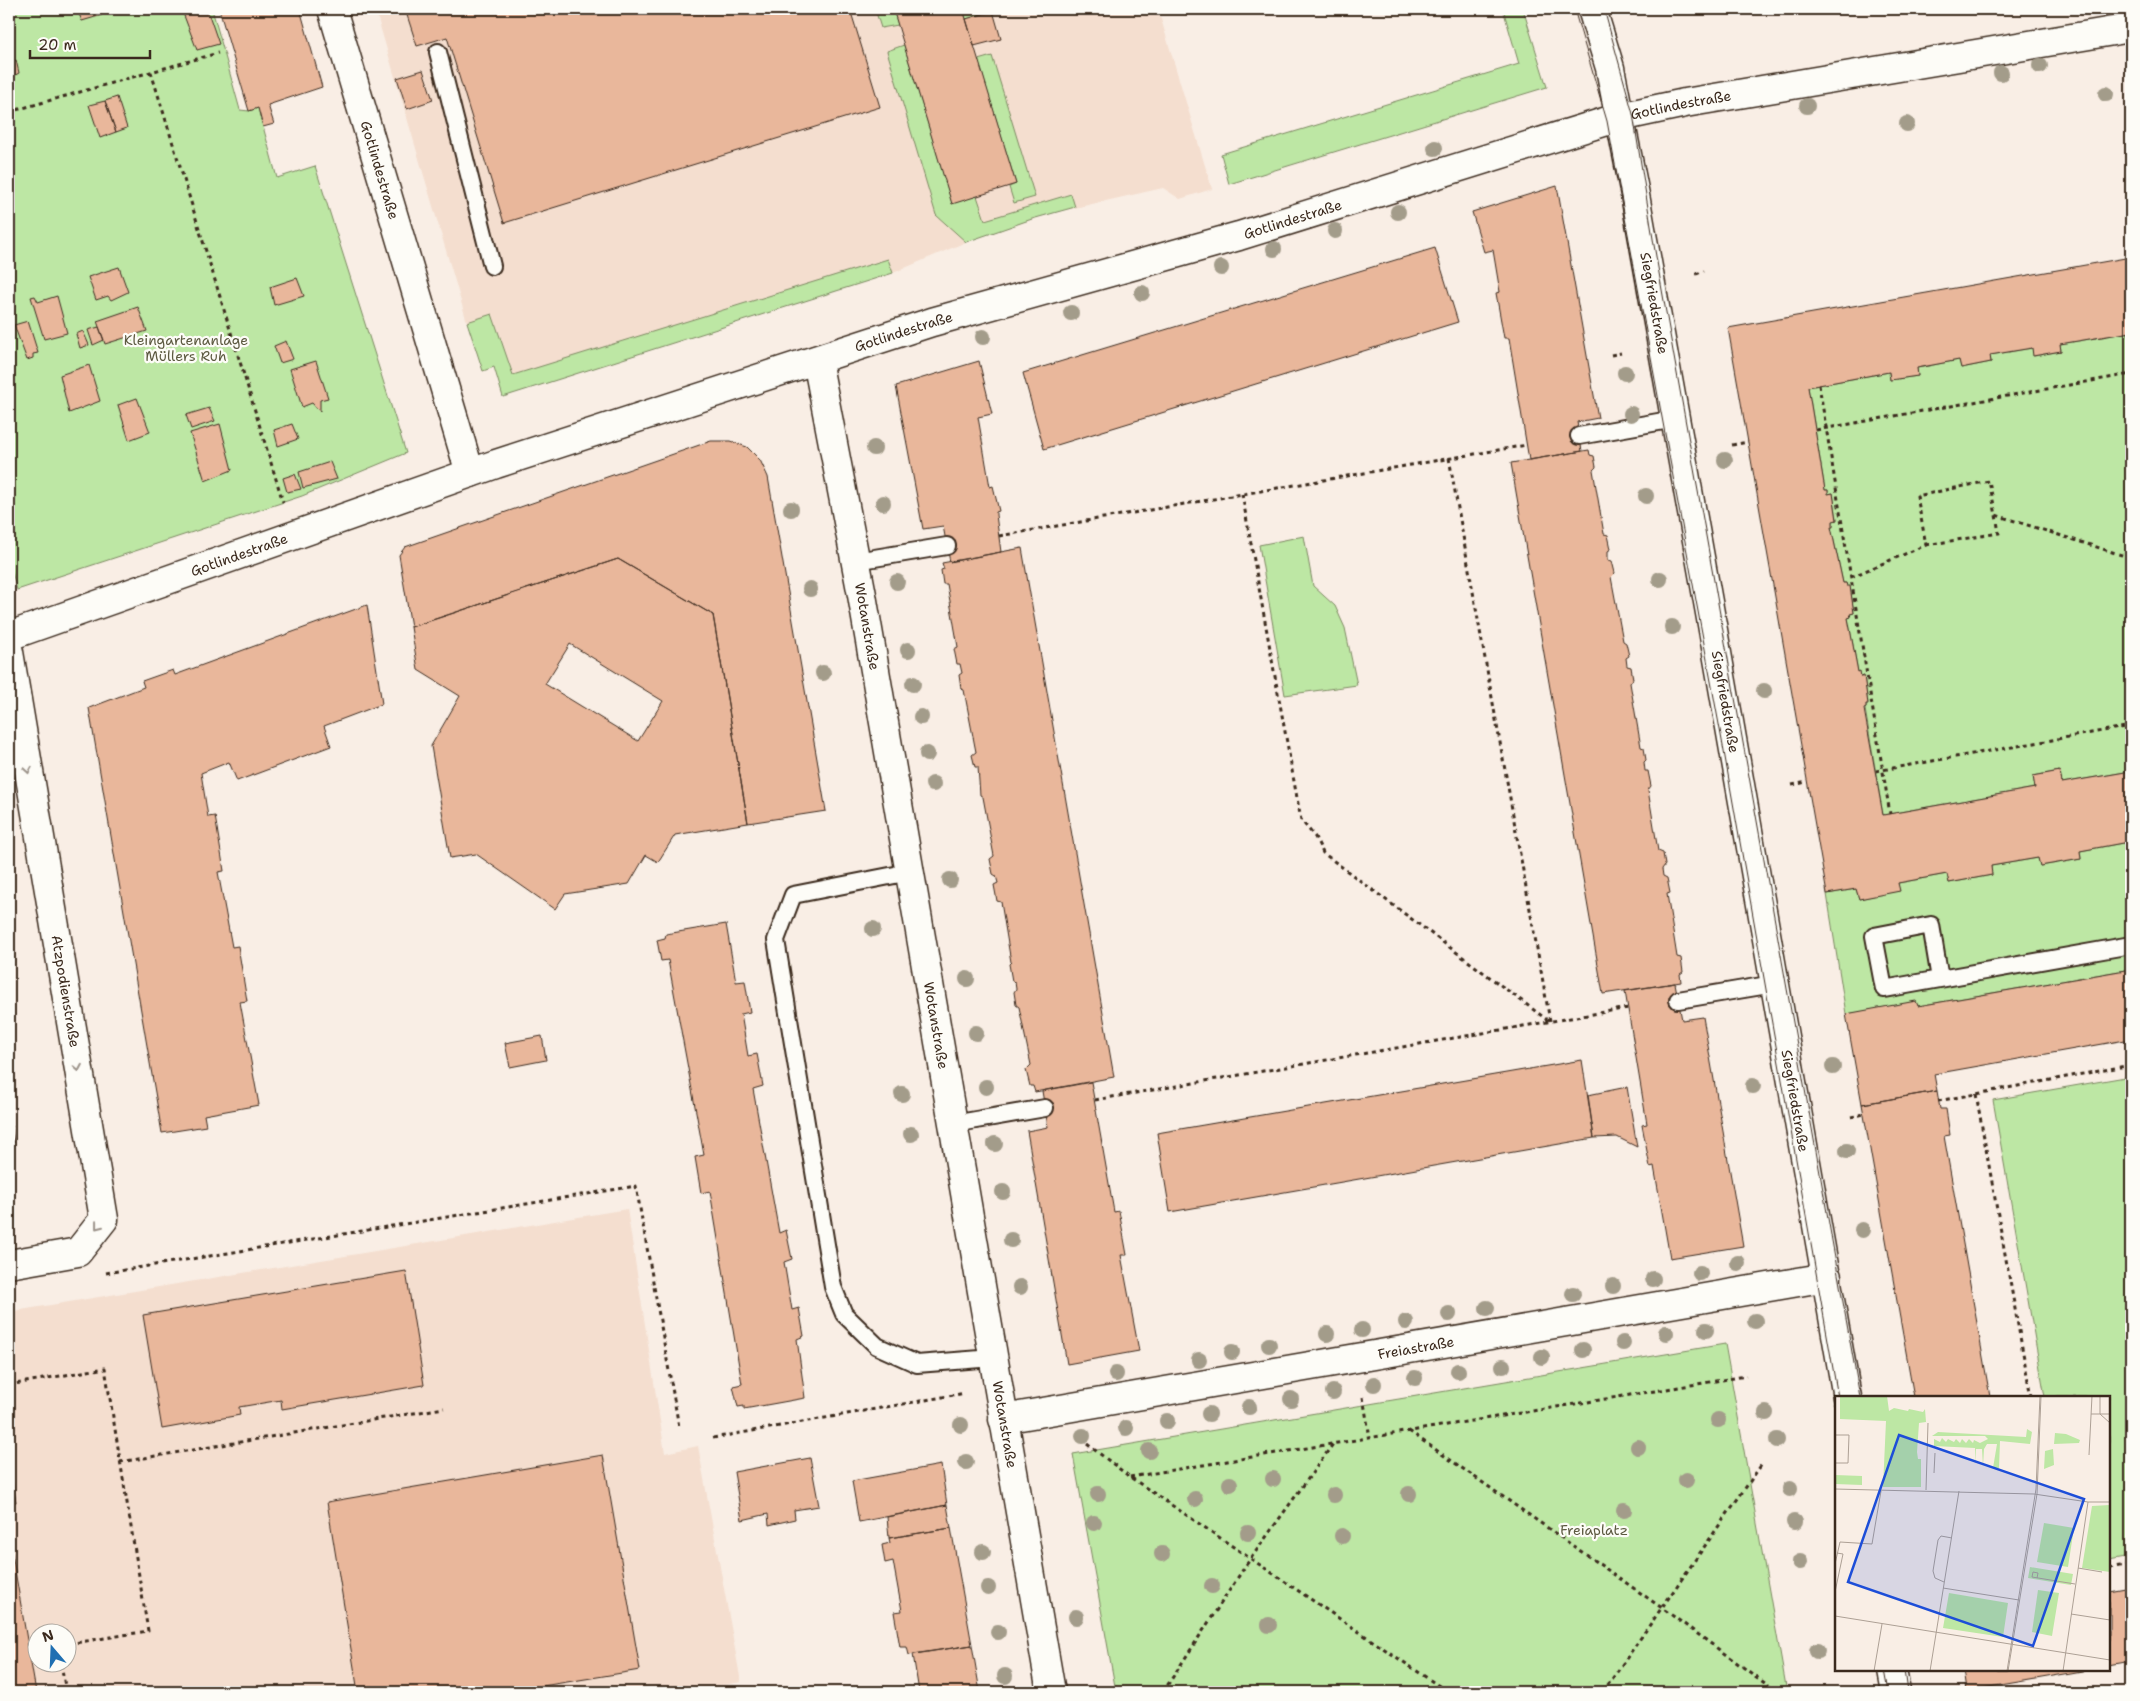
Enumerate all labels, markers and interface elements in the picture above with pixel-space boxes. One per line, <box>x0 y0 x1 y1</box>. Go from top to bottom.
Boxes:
scale bar <box>30 28 150 60</box>
text: 20 m <box>38 35 77 55</box>
street label: Gotlindestraße <box>1629 86 1732 123</box>
street label: Gotlindestraße <box>357 119 403 222</box>
street label: Gotlindestraße <box>1241 195 1344 243</box>
street label: Siegfriedstraße <box>1636 251 1672 356</box>
street label: Gotlindestraße <box>852 308 955 356</box>
park label: Kleingartenanlage Müllers Ruh <box>124 331 248 365</box>
street label: Gotlindestraße <box>188 529 290 580</box>
street label: Wotanstraße <box>851 581 884 671</box>
street label: Siegfriedstraße <box>1708 649 1743 754</box>
one-way arrow <box>22 765 32 774</box>
street label: Atzpodienstraße <box>48 934 84 1049</box>
street label: Wotanstraße <box>920 980 953 1071</box>
street label: Siegfriedstraße <box>1777 1048 1813 1153</box>
one-way arrow <box>73 1063 83 1072</box>
one-way arrow <box>95 1220 103 1229</box>
street label: Freiastraße <box>1376 1332 1456 1363</box>
street label: Wotanstraße <box>989 1379 1021 1470</box>
inset map <box>1835 1396 2110 1671</box>
park label: Freiaplatz <box>1560 1521 1628 1539</box>
north arrow <box>28 1624 78 1674</box>
text: N <box>40 1625 56 1646</box>

